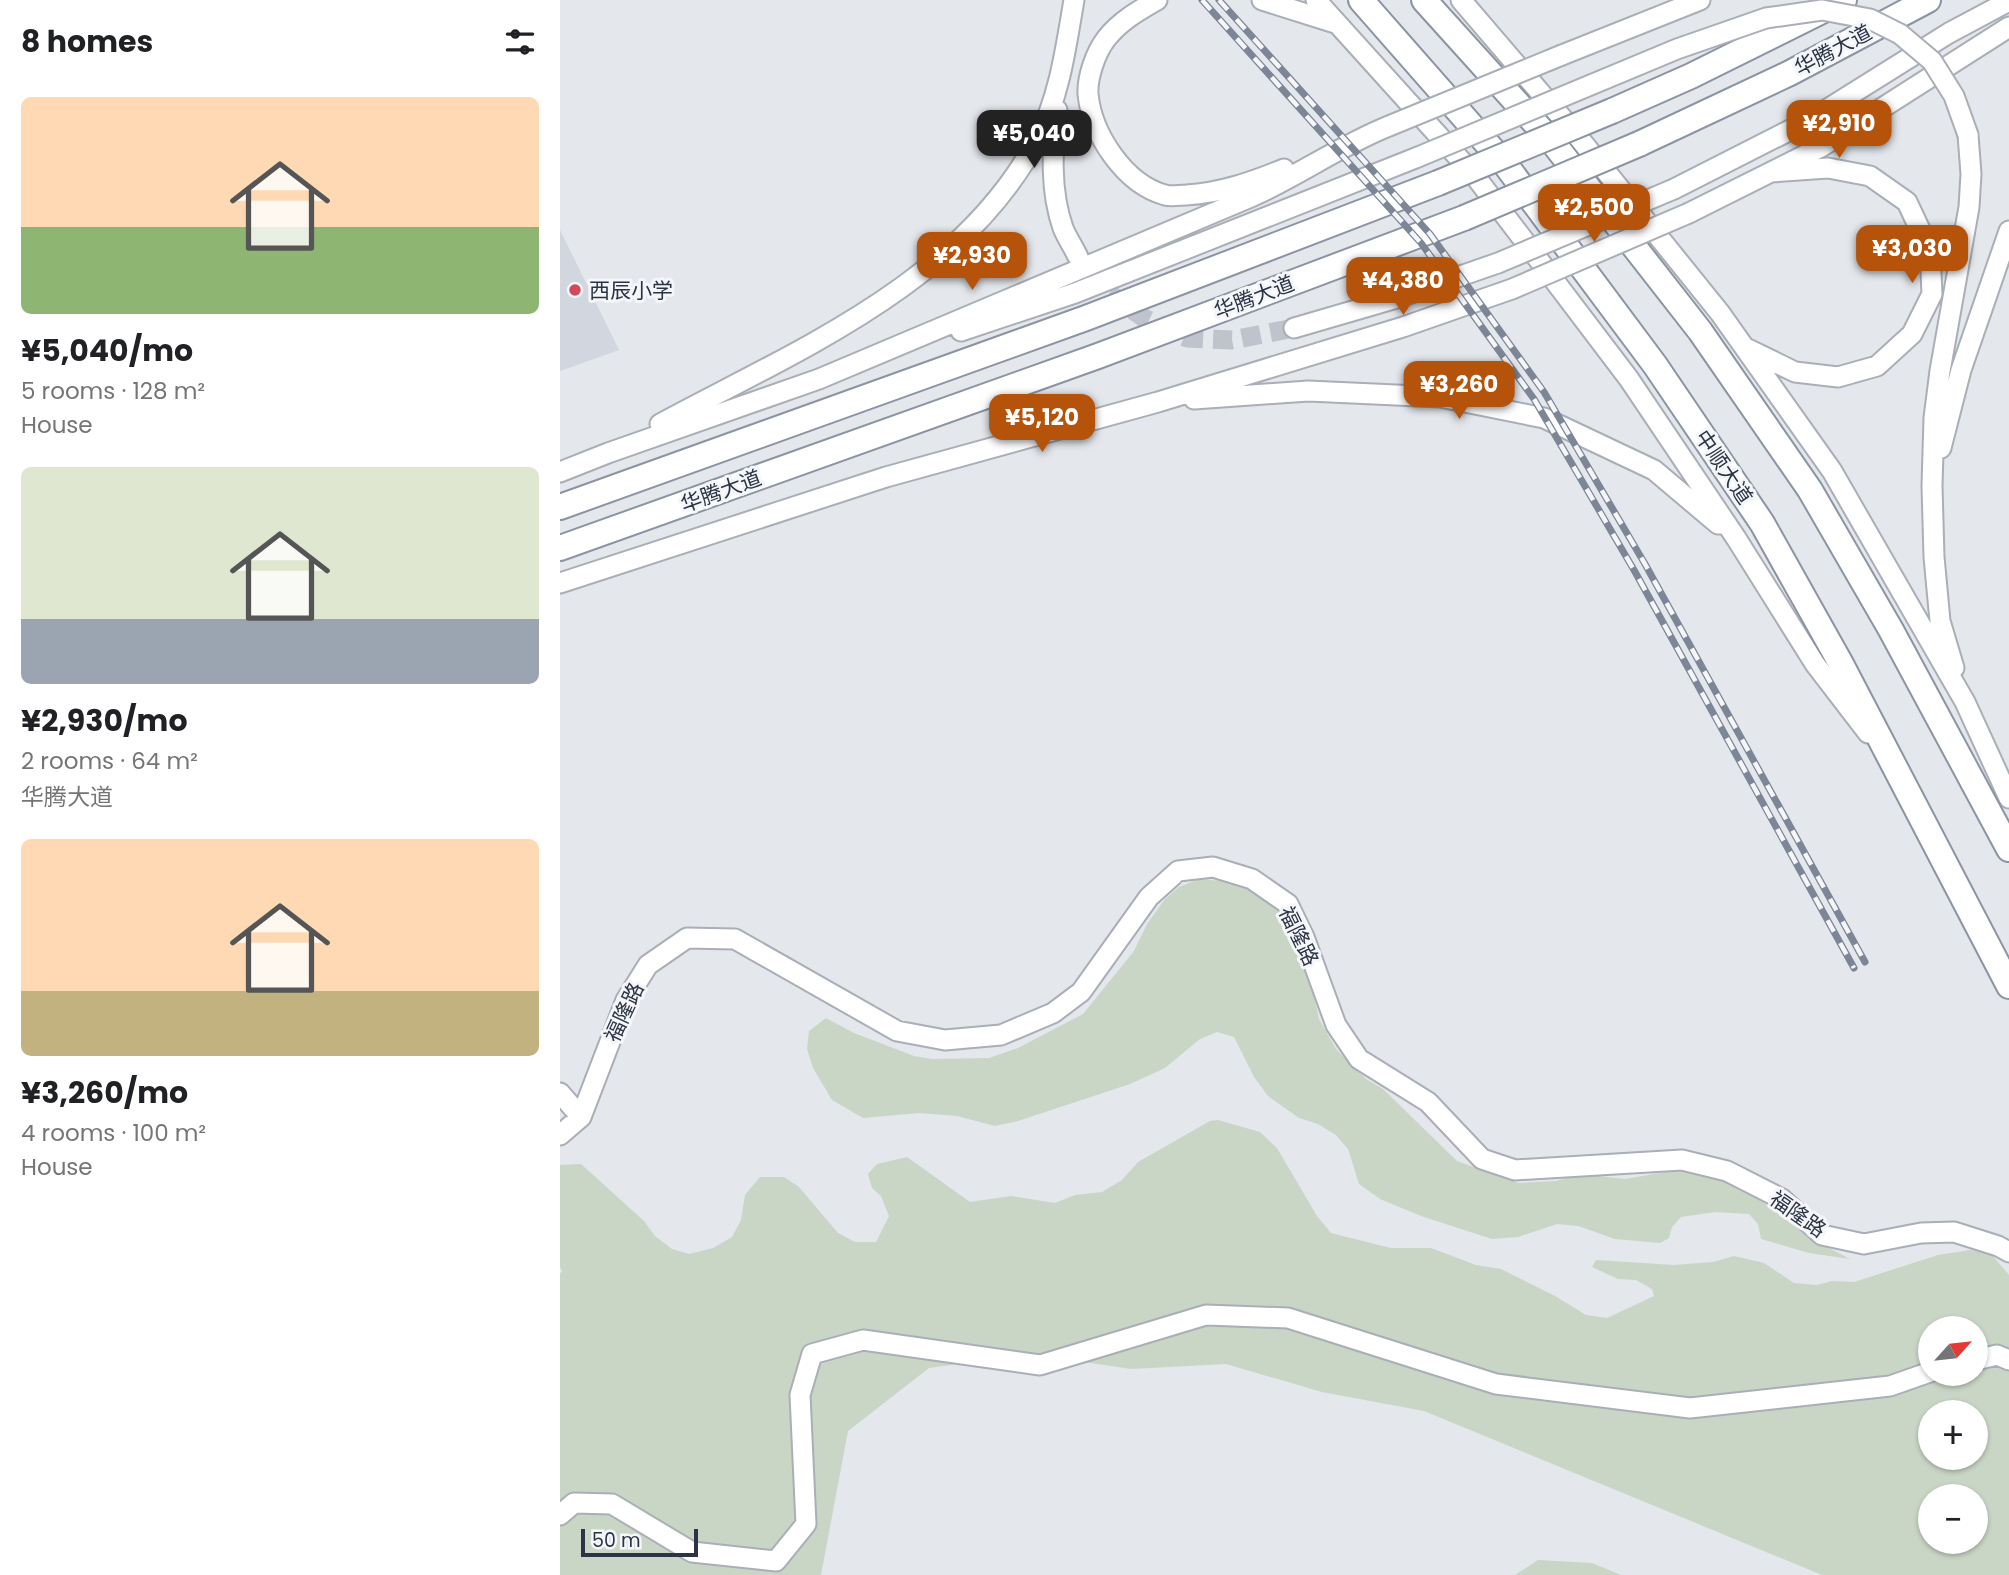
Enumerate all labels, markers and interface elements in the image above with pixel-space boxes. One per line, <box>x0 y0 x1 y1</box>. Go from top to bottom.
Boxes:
street label: 华腾大道 <box>1789 17 1877 83</box>
text: 8 homes <box>21 20 153 63</box>
icon: filters <box>501 23 539 61</box>
pin: ¥2,910 <box>1782 100 1896 160</box>
text: ¥2,910 <box>1803 107 1875 139</box>
pin: ¥5,040 <box>977 110 1091 170</box>
text: ¥5,040 <box>993 117 1075 149</box>
icon: home <box>217 143 343 269</box>
pin: ¥2,500 <box>1537 184 1651 244</box>
text: ¥2,500 <box>1554 191 1634 223</box>
pin: ¥3,030 <box>1855 226 1969 285</box>
pin: ¥2,930 <box>915 232 1029 292</box>
text: ¥3,030 <box>1872 232 1952 264</box>
text: ¥2,930 <box>933 239 1011 271</box>
pin: ¥4,380 <box>1346 258 1460 317</box>
text: ¥4,380 <box>1362 264 1444 296</box>
street label: 华腾大道 <box>1210 268 1298 326</box>
place label: 西辰小学 <box>589 276 673 305</box>
marker: 西辰小学 <box>567 282 583 298</box>
text: ¥5,040/mo <box>21 329 193 372</box>
pin: ¥3,260 <box>1402 362 1516 421</box>
text: ¥3,260 <box>1420 368 1498 400</box>
text: 5 rooms · 128 m² <box>21 375 205 407</box>
pin: ¥5,120 <box>985 394 1099 454</box>
text: ¥5,120 <box>1005 401 1079 433</box>
text: House <box>21 409 93 441</box>
street label: 中顺大道 <box>1688 424 1760 510</box>
street label: 华腾大道 <box>677 463 765 519</box>
icon: home <box>217 513 343 639</box>
text: ¥2,930/mo <box>21 699 188 742</box>
text: 2 rooms · 64 m² <box>21 745 198 777</box>
text: 华腾大道 <box>21 781 113 813</box>
icon: home <box>217 885 343 1011</box>
street label: 福隆路 <box>1272 901 1326 971</box>
street label: 福隆路 <box>598 977 650 1047</box>
text: ¥3,260/mo <box>21 1071 188 1114</box>
text: 4 rooms · 100 m² <box>21 1117 206 1149</box>
text: House <box>21 1151 93 1183</box>
street label: 福隆路 <box>1764 1184 1832 1244</box>
north arrow <box>1918 1316 1988 1386</box>
map controls <box>1918 1316 1988 1554</box>
button: + <box>1918 1400 1988 1470</box>
button: − <box>1918 1484 1988 1554</box>
scale bar <box>581 1526 698 1558</box>
text: 50 m <box>592 1527 641 1554</box>

